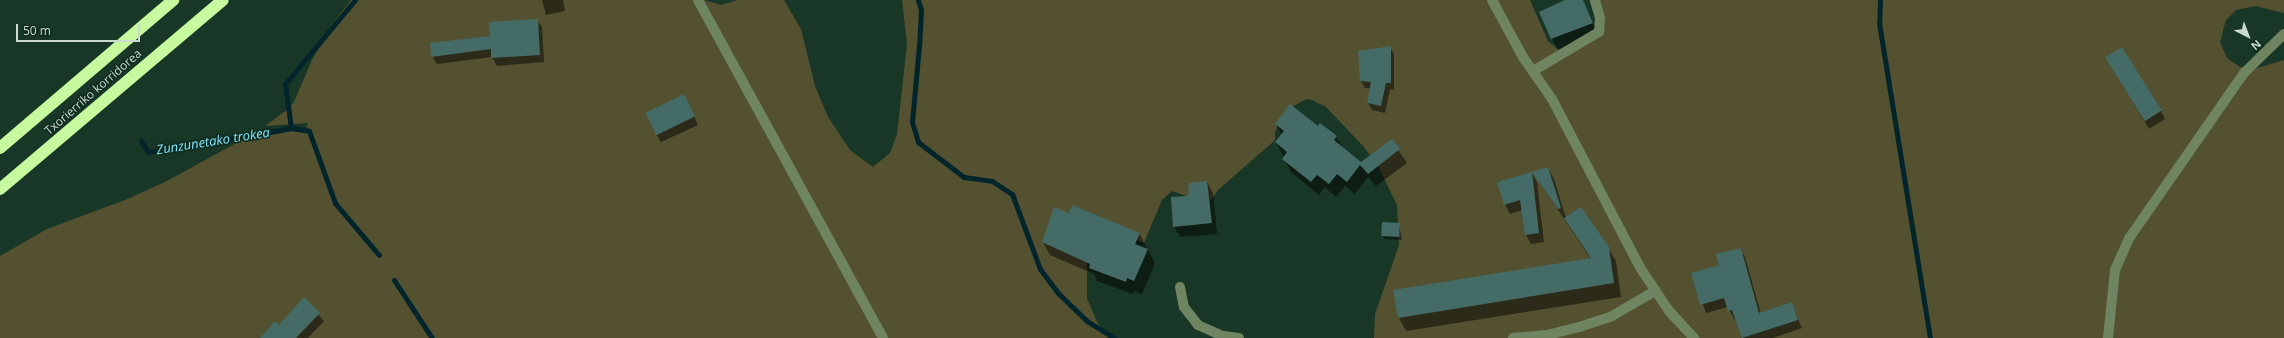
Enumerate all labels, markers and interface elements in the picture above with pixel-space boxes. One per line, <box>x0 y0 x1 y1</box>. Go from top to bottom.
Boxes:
scale bar <box>18 16 142 42</box>
north arrow <box>2228 16 2268 56</box>
text: 50 m <box>23 22 51 39</box>
text: N <box>2248 37 2265 54</box>
street label: Txorierriko korridorea <box>42 46 144 138</box>
water label: Zunzunetako trokea <box>155 124 271 158</box>

